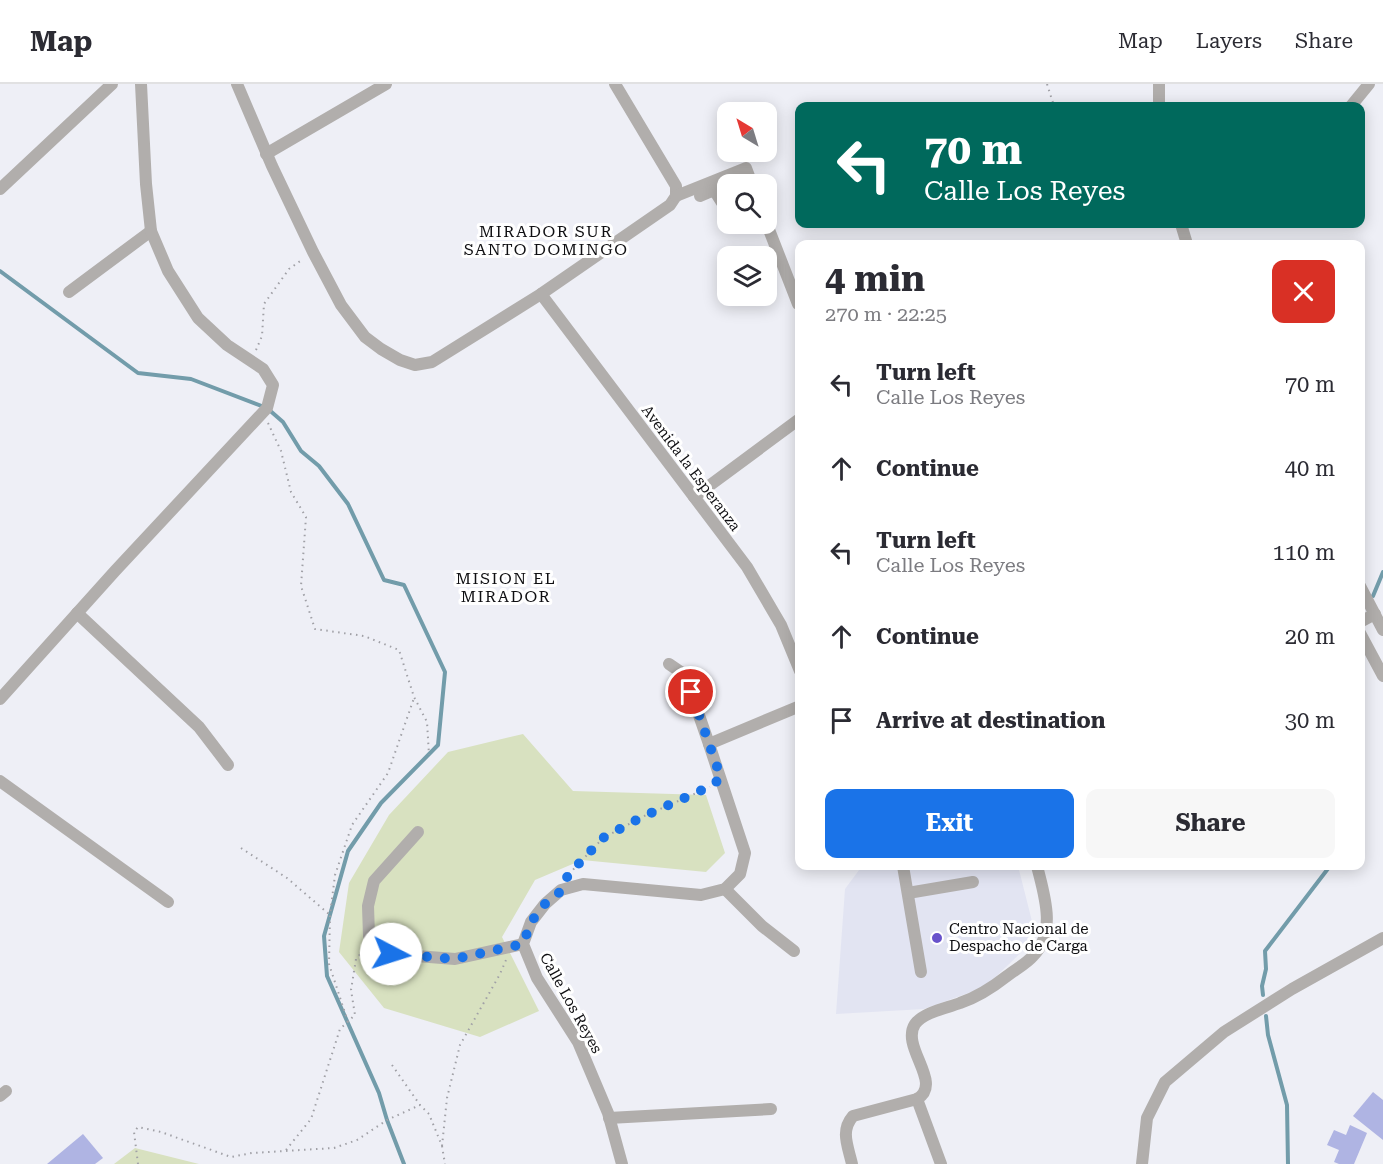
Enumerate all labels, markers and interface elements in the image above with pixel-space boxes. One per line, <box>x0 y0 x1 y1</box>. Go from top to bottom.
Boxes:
text: Map <box>30 25 92 58</box>
text: Map <box>1118 29 1163 53</box>
text: Layers <box>1196 29 1262 53</box>
text: Share <box>1295 29 1353 53</box>
north arrow <box>717 102 777 162</box>
map controls <box>717 102 777 306</box>
text: 70 m <box>924 125 1022 174</box>
icon: left <box>825 126 903 204</box>
button: search <box>717 174 777 234</box>
text: Calle Los Reyes <box>924 175 1125 207</box>
district label: MIRADOR SUR SANTO DOMINGO <box>464 222 628 259</box>
button: layers <box>717 246 777 306</box>
text: 4 min <box>825 258 925 300</box>
button: close <box>1272 260 1335 323</box>
text: 270 m · 22:25 <box>825 302 947 326</box>
text: Turn left <box>876 360 976 385</box>
icon: left <box>825 368 858 401</box>
text: 70 m <box>1285 372 1335 397</box>
text: Calle Los Reyes <box>876 385 1025 409</box>
street label: Avenida la Esperanza <box>638 401 744 535</box>
icon: ahead <box>825 452 858 485</box>
text: Continue <box>876 456 979 481</box>
text: 40 m <box>1285 456 1335 481</box>
text: Turn left <box>876 528 976 553</box>
icon: left <box>825 536 858 569</box>
text: 110 m <box>1272 540 1335 565</box>
text: Calle Los Reyes <box>876 553 1025 577</box>
district label: MISION EL MIRADOR <box>456 569 556 606</box>
icon: ahead <box>825 620 858 653</box>
text: Continue <box>876 624 979 649</box>
text: 20 m <box>1285 624 1335 649</box>
pin <box>665 666 716 717</box>
icon: arrive <box>674 675 707 708</box>
icon: arrive <box>825 704 858 737</box>
text: Arrive at destination <box>876 708 1105 733</box>
text: 30 m <box>1285 708 1335 733</box>
button: Exit <box>825 789 1074 858</box>
button: Share <box>1086 789 1335 858</box>
place label: Centro Nacional de Despacho de Carga <box>949 920 1089 955</box>
position arrow <box>359 922 423 986</box>
marker: Centro Nacional de Despacho de Carga <box>930 931 944 945</box>
street label: Calle Los Reyes <box>536 950 606 1056</box>

